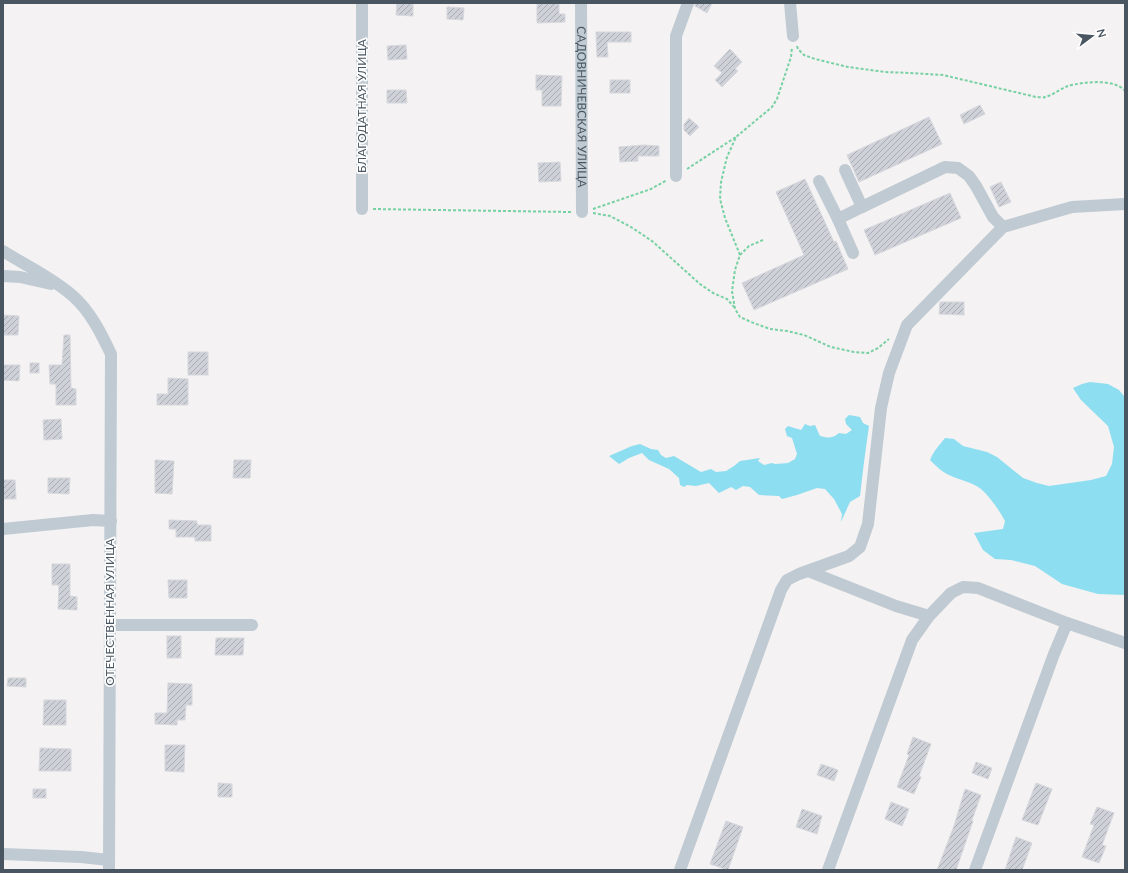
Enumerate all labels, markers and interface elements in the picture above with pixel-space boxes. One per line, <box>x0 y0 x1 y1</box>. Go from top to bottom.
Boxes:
north arrow <box>1072 16 1112 56</box>
street label: САДОВНИЧЕВСКАЯ УЛИЦА <box>574 26 590 189</box>
text: N <box>1095 27 1110 39</box>
street label: БЛАГОДАТНАЯ УЛИЦА <box>354 38 369 173</box>
street label: ОТЕЧЕСТВЕННАЯ УЛИЦА <box>102 537 117 686</box>

